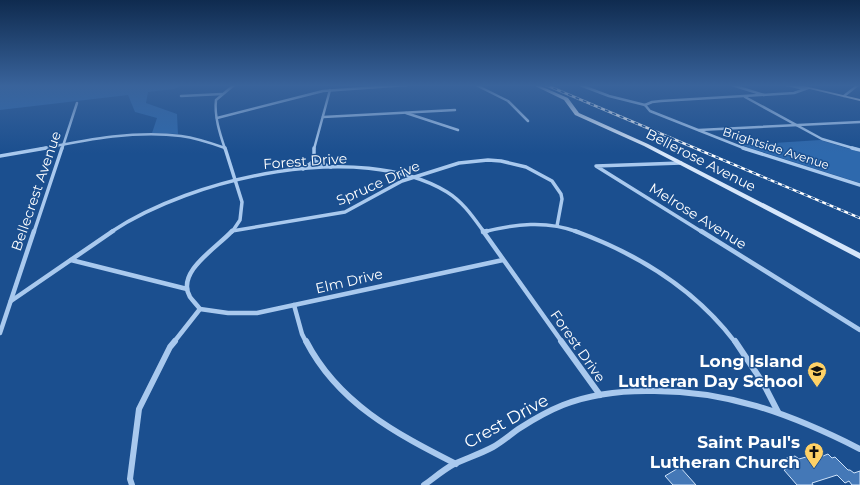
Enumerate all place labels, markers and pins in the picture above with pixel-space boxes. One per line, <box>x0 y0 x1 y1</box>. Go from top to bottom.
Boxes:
place label: Long Island Lutheran Day School <box>618 351 803 391</box>
school or university icon: Long Island Lutheran Day School <box>806 360 828 388</box>
place label: Saint Paul's Lutheran Church <box>650 432 800 472</box>
church icon: Saint Paul's Lutheran Church <box>803 441 825 469</box>

